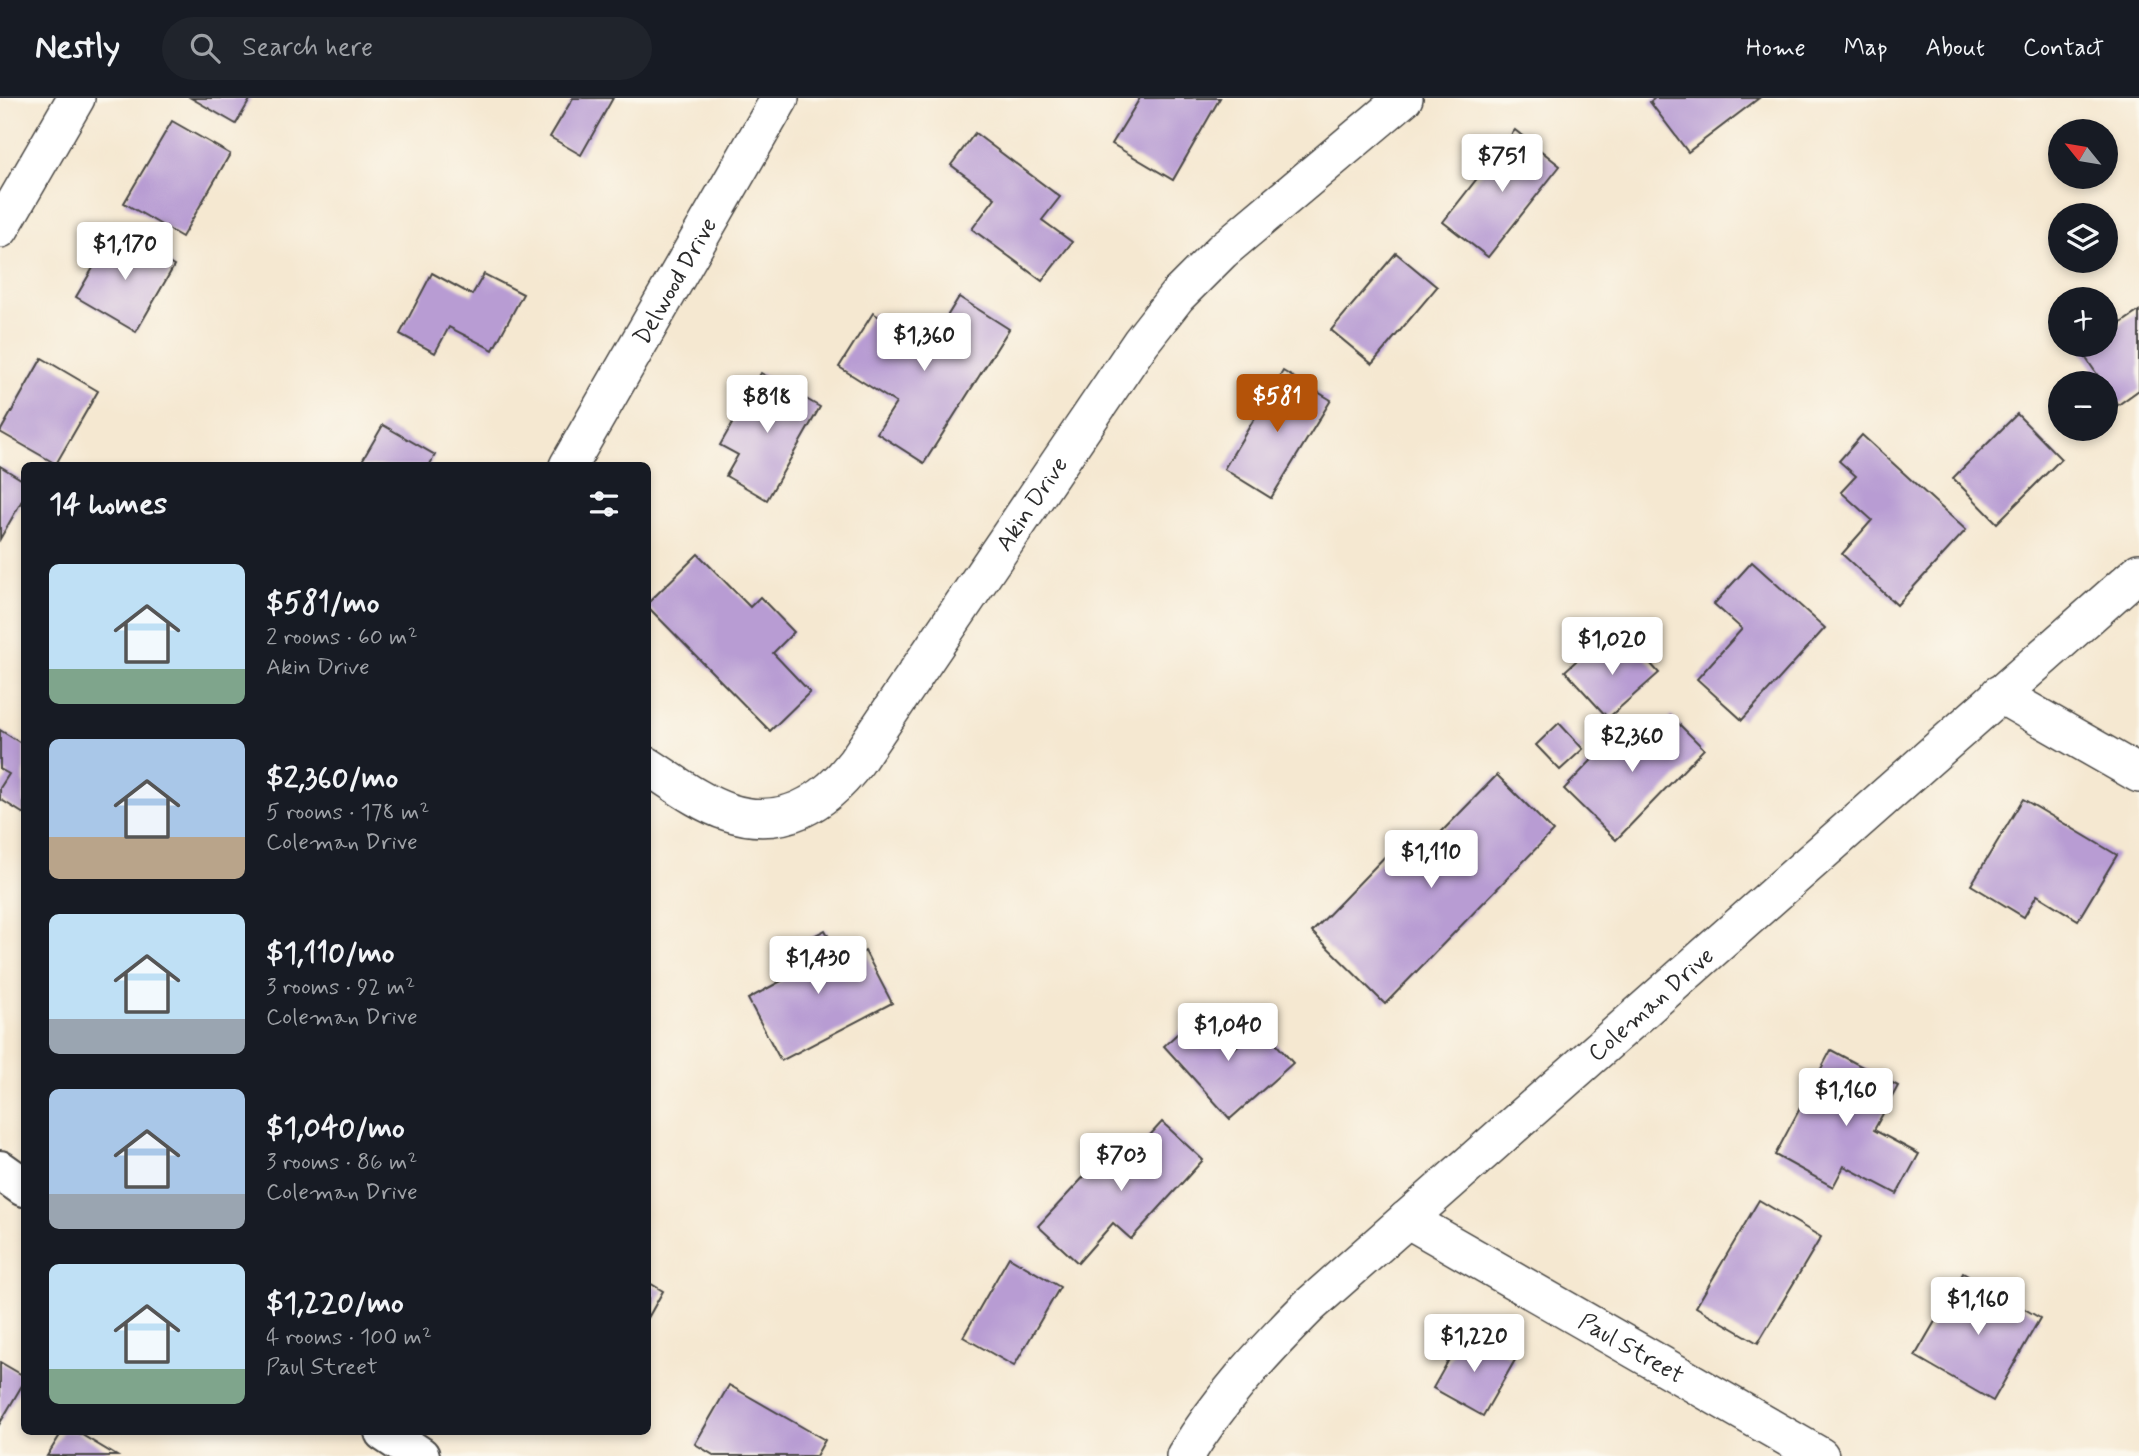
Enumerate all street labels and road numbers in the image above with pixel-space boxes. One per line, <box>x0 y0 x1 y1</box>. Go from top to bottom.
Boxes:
street label: Delwood Drive <box>627 212 725 351</box>
street label: Akin Drive <box>989 451 1076 558</box>
street label: Coleman Drive <box>1582 941 1721 1069</box>
street label: Paul Street <box>1573 1307 1689 1392</box>

